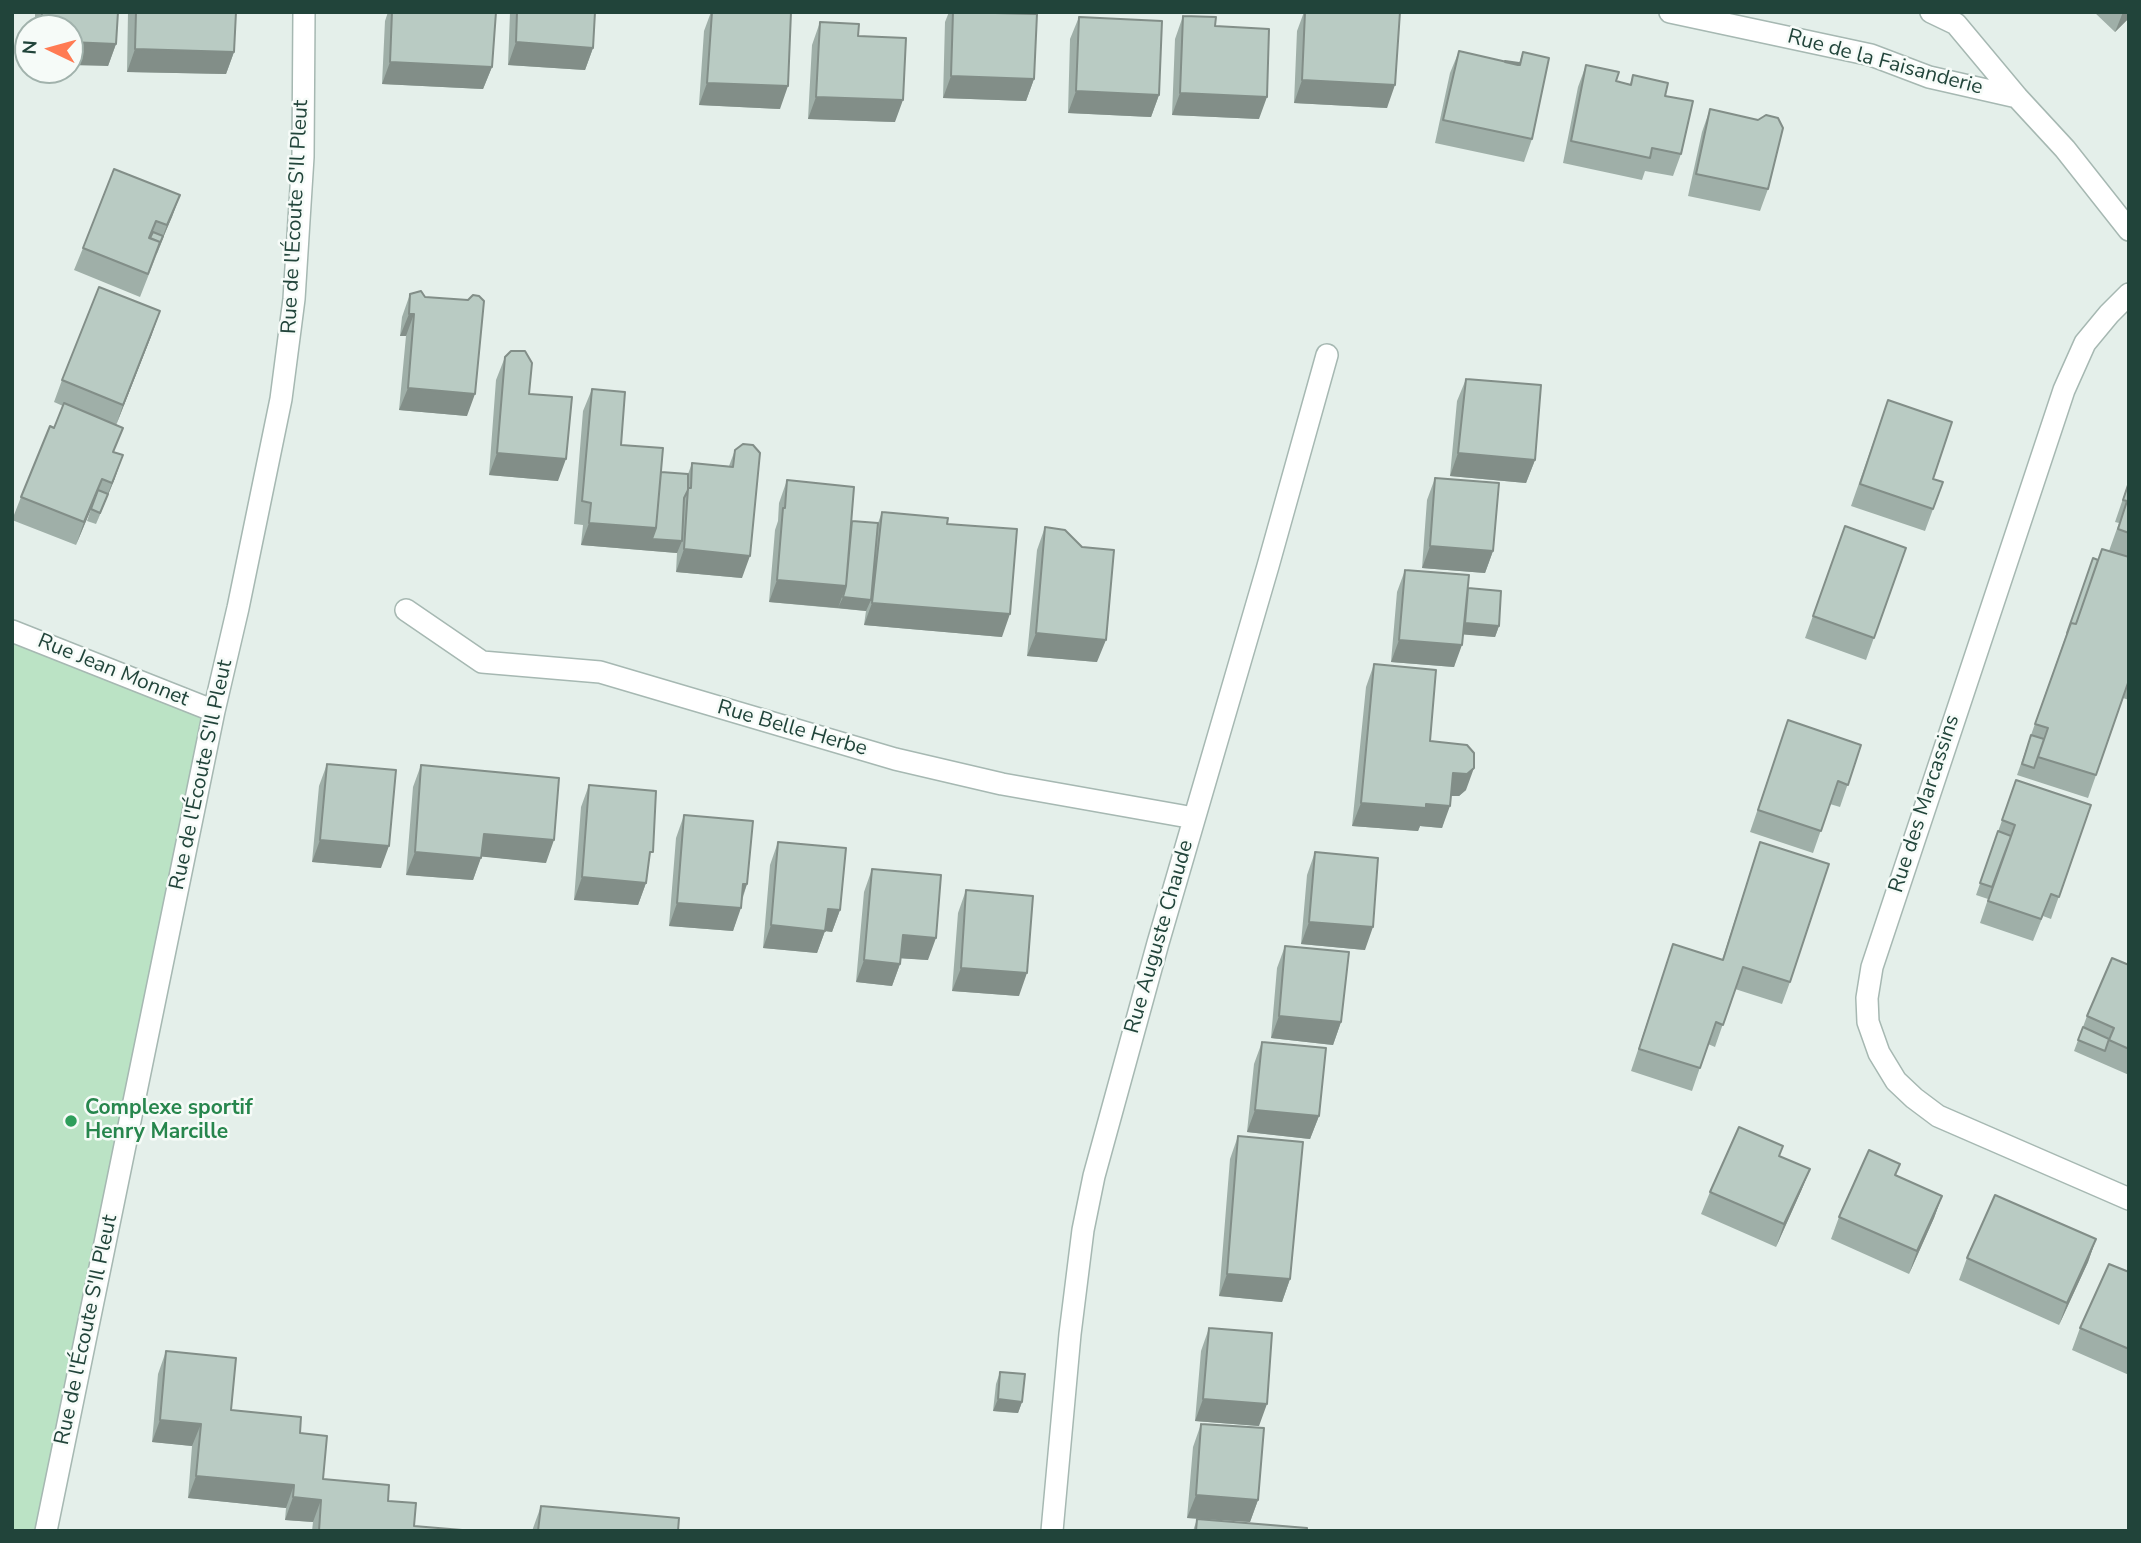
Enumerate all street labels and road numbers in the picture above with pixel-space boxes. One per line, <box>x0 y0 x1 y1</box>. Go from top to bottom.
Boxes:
street label: Rue de la Faisanderie <box>1785 25 1985 101</box>
street label: Rue de l'Écoute S'Il Pleut <box>277 99 315 335</box>
street label: Rue Jean Monnet <box>34 629 192 713</box>
street label: Rue de l'Écoute S'Il Pleut <box>165 658 239 892</box>
street label: Rue Belle Herbe <box>714 696 870 762</box>
street label: Rue des Marcassins <box>1884 712 1966 896</box>
street label: Rue Auguste Chaude <box>1120 838 1200 1036</box>
street label: Rue de l'Écoute S'Il Pleut <box>50 1213 124 1447</box>

